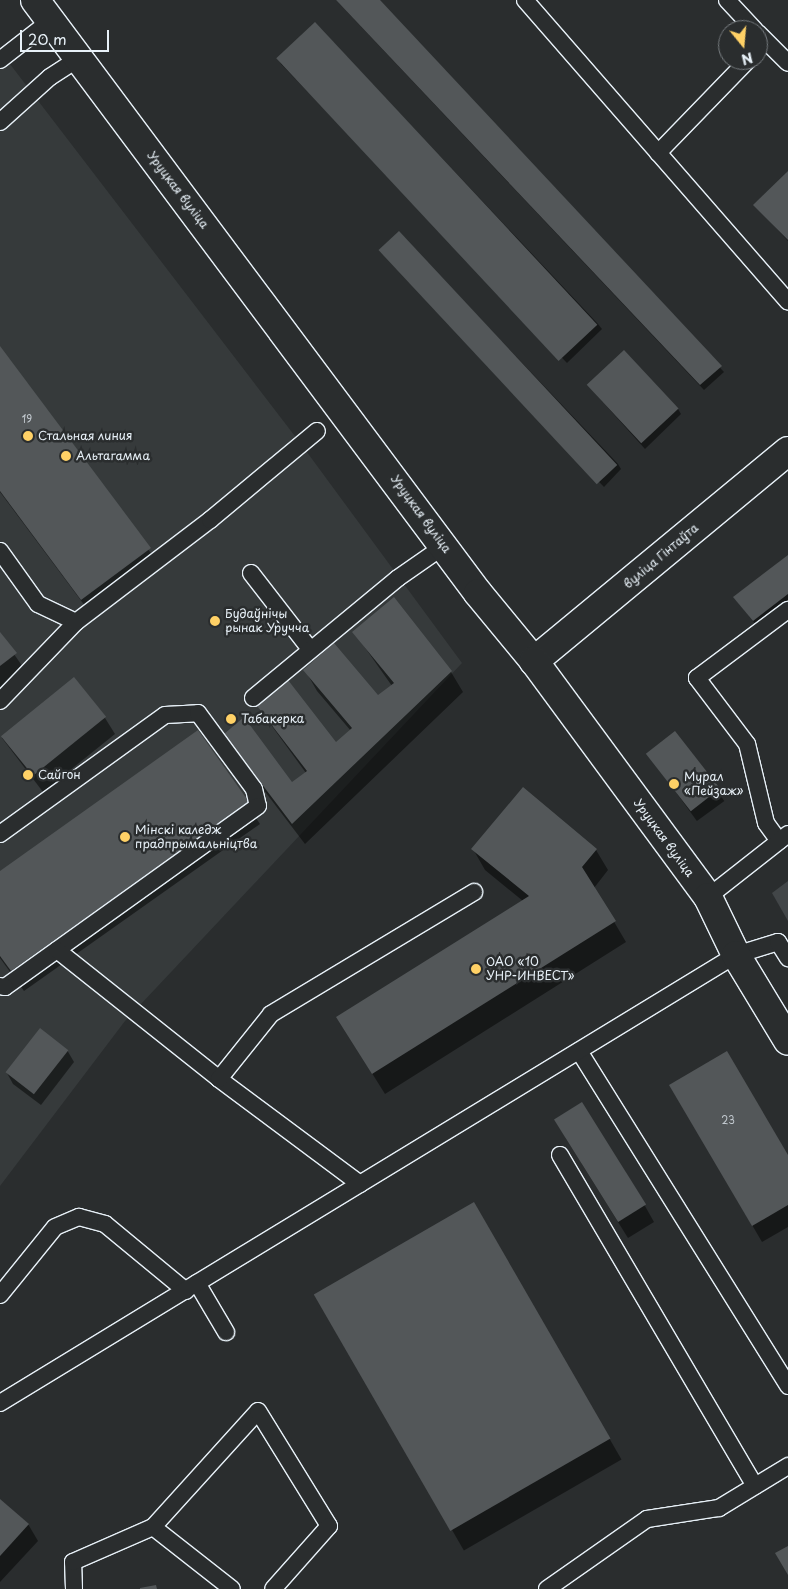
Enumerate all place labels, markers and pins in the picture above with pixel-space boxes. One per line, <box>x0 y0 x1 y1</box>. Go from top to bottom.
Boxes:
place label: Стальная линия <box>38 429 133 443</box>
marker: Стальная линия <box>22 430 34 442</box>
place label: Альтагамма <box>76 449 150 463</box>
marker: Альтагамма <box>60 450 72 462</box>
place label: Будаўнічы рынак Уручча <box>225 607 310 635</box>
marker: Будаўнічы рынак Уручча <box>209 615 221 627</box>
place label: Табакерка <box>241 712 304 726</box>
marker: Табакерка <box>225 713 237 725</box>
place label: Сайгон <box>38 768 81 782</box>
marker: Сайгон <box>22 769 34 781</box>
place label: Мурал «Пейзаж» <box>684 770 743 798</box>
marker: Мурал «Пейзаж» <box>668 778 680 790</box>
place label: Мінскі каледж прадпрымальніцтва <box>135 823 257 851</box>
marker: Мінскі каледж прадпрымальніцтва <box>119 831 131 843</box>
place label: ОАО «10 УНР-ИНВЕСТ» <box>486 955 574 983</box>
marker: ОАО «10 УНР-ИНВЕСТ» <box>470 963 482 975</box>

